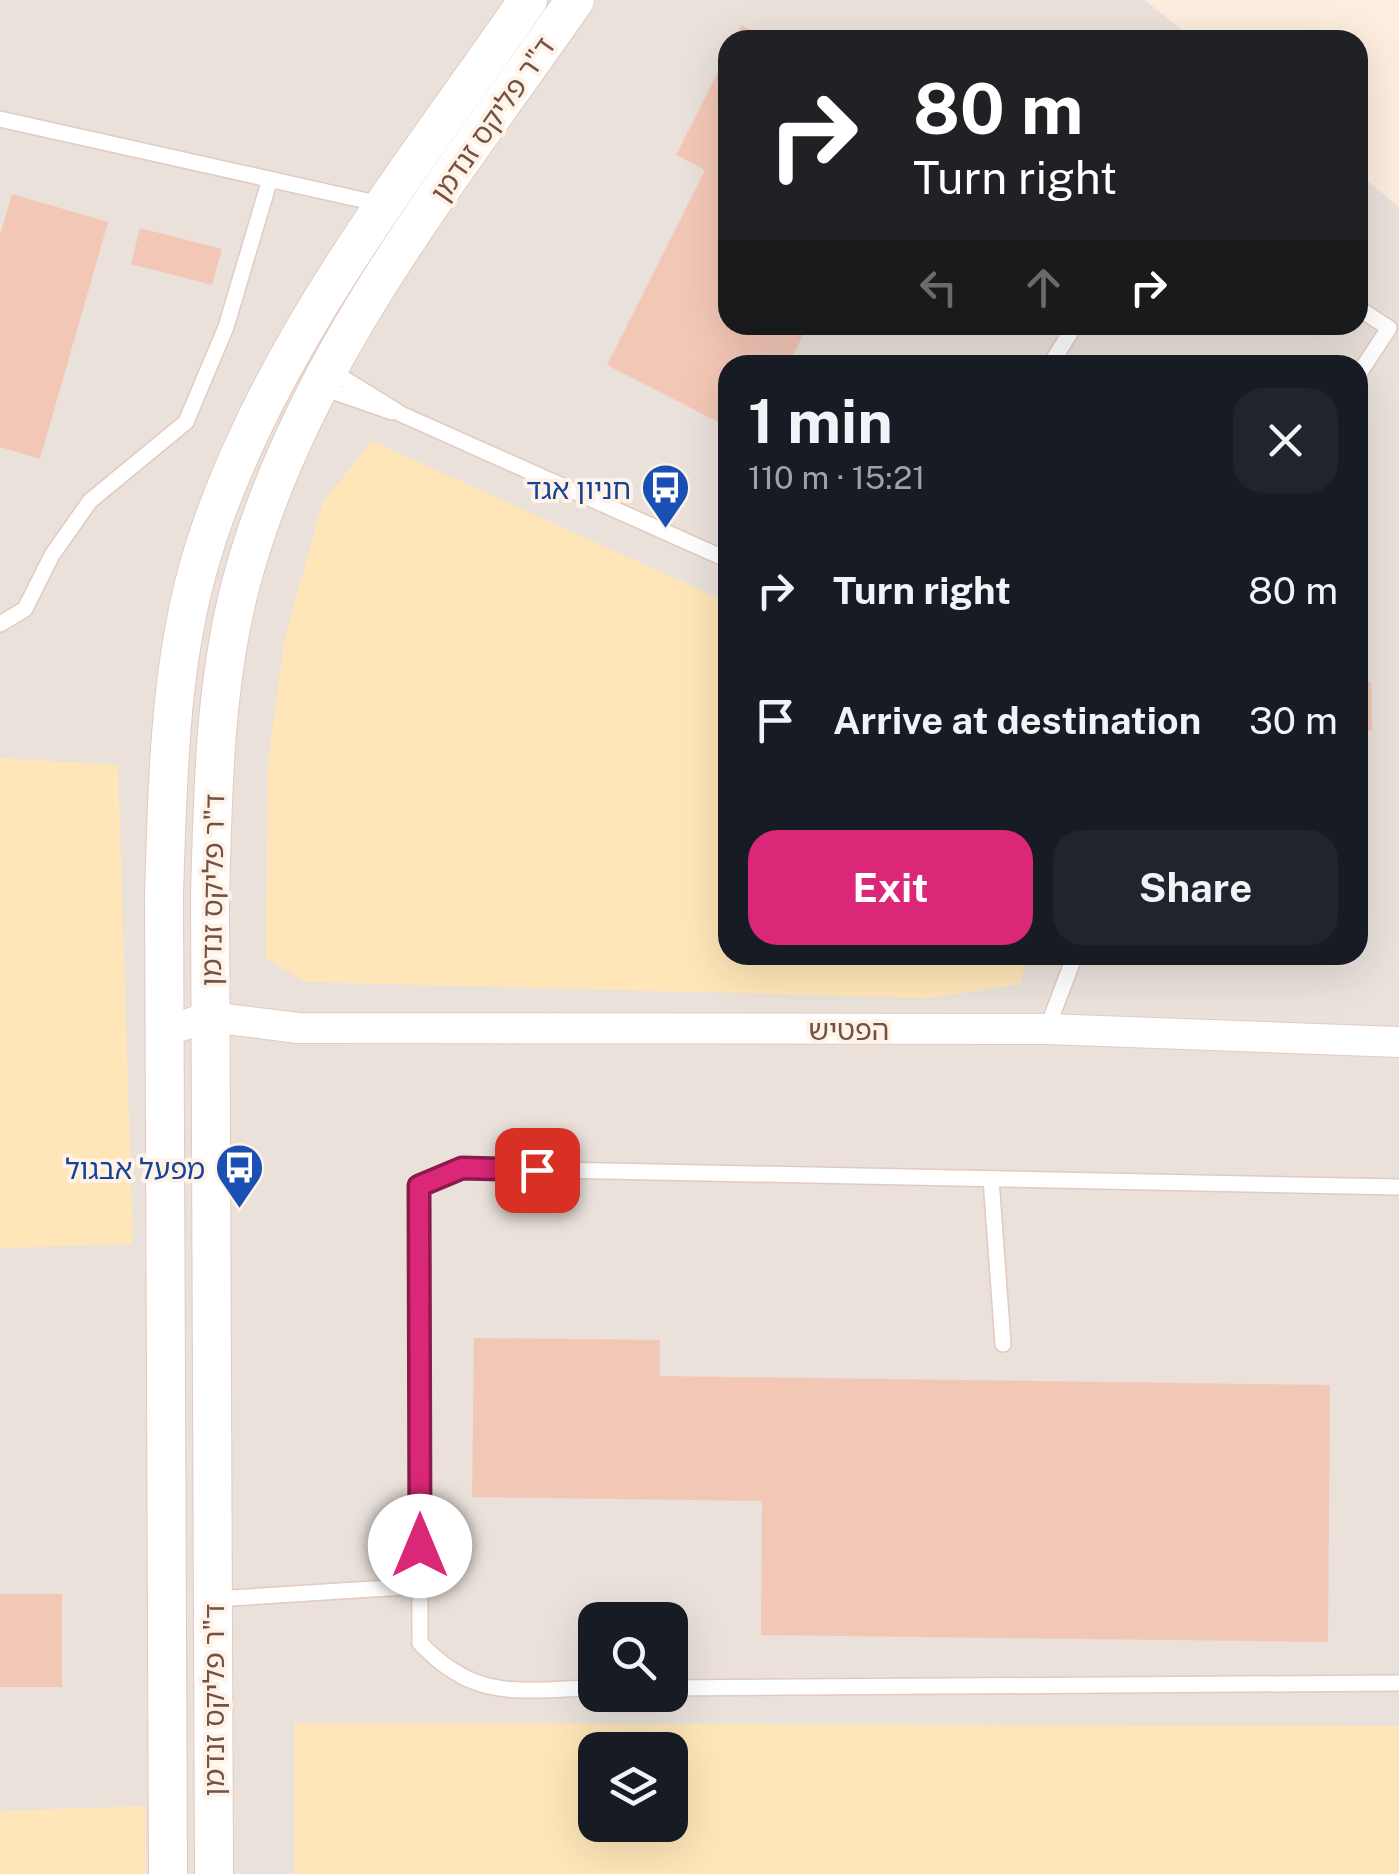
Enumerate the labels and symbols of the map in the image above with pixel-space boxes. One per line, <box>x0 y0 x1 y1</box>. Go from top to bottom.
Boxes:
street label: ד"ר פליקס זנדמן <box>423 31 561 207</box>
bus stop icon: חניון אגד <box>640 462 692 530</box>
place label: חניון אגד <box>526 472 631 505</box>
street label: ד"ר פליקס זנדמן <box>194 793 230 987</box>
street label: הפטיש <box>809 1013 889 1046</box>
pin <box>495 1128 580 1213</box>
bus stop icon: מפעל אבגול <box>214 1142 266 1210</box>
place label: מפעל אבגול <box>65 1152 205 1185</box>
position arrow <box>368 1494 472 1598</box>
street label: ד"ר פליקס זנדמן <box>197 1604 230 1796</box>

